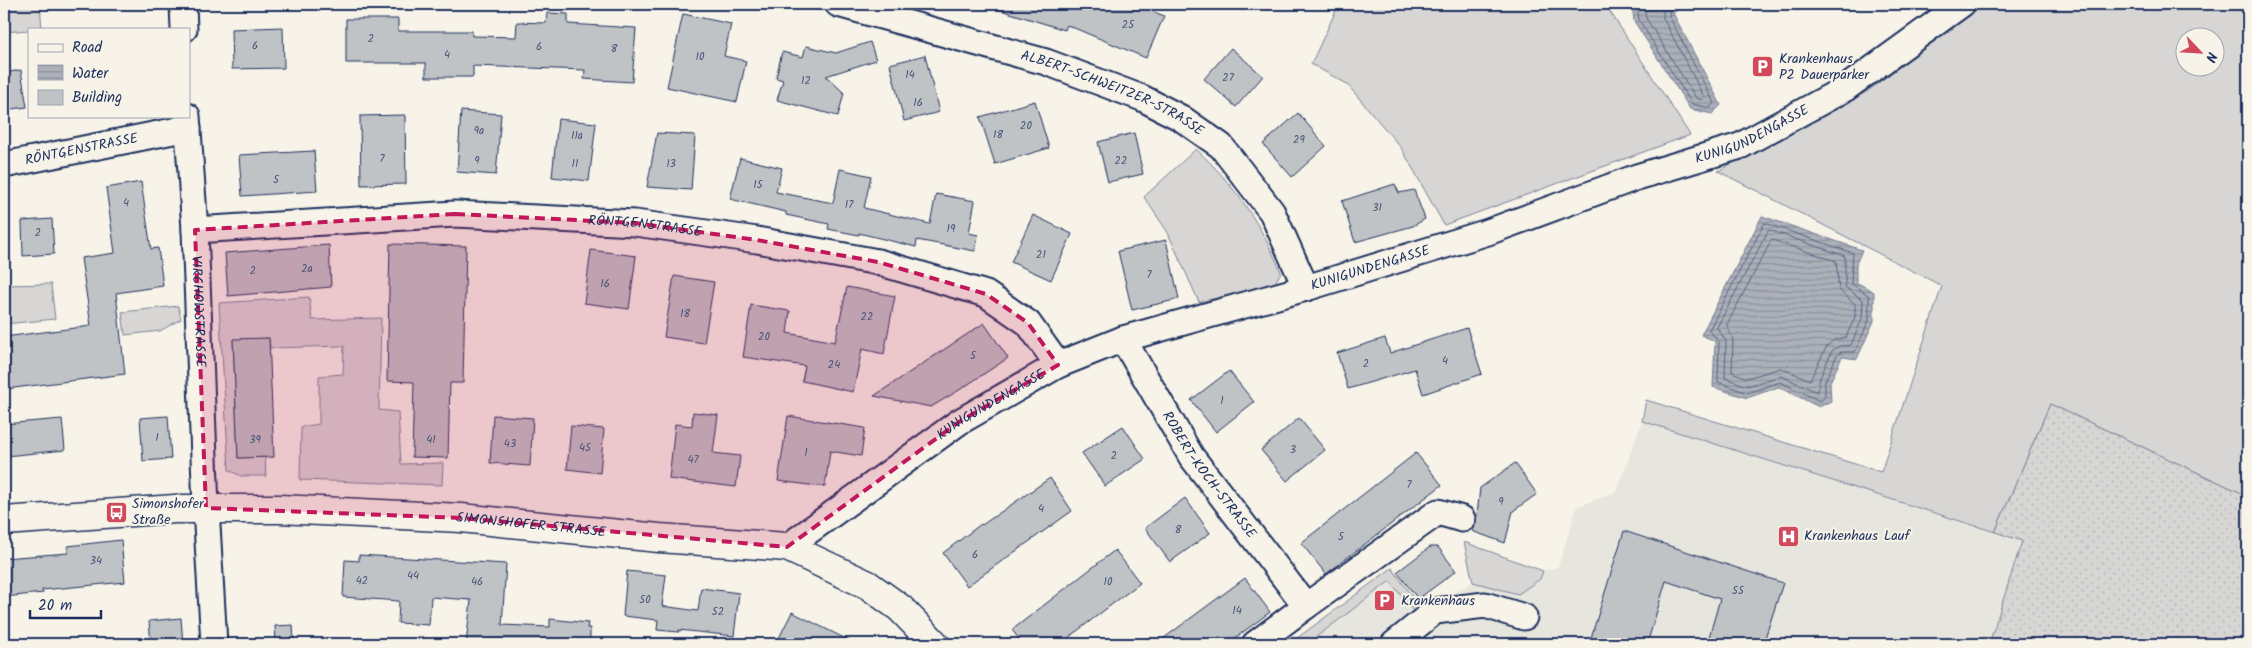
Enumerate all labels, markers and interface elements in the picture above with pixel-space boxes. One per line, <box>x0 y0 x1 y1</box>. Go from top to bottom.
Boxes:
house number: 25 <box>1122 16 1135 34</box>
legend <box>28 28 190 118</box>
north arrow <box>2174 28 2224 78</box>
house number: 2 <box>368 30 374 48</box>
text: Road <box>72 36 103 60</box>
house number: 6 <box>252 37 258 55</box>
house number: 6 <box>536 38 542 56</box>
house number: 8 <box>611 40 618 58</box>
street label: ALBERT-SCHWEITZER-STRASSE <box>1018 44 1209 142</box>
house number: 4 <box>444 46 450 64</box>
house number: 10 <box>696 48 705 66</box>
place label: Krankenhaus P2 Dauerparker <box>1779 48 1870 86</box>
text: N <box>2199 48 2223 66</box>
parking icon: Krankenhaus P2 Dauerparker <box>1751 55 1775 79</box>
text: Water <box>72 62 109 86</box>
house number: 14 <box>905 66 915 84</box>
house number: 27 <box>1222 69 1235 87</box>
house number: 12 <box>801 72 811 90</box>
text: Building <box>72 86 122 110</box>
house number: 16 <box>913 94 923 112</box>
street label: KUNIGUNDENGASSE <box>1692 99 1814 170</box>
house number: 20 <box>1020 117 1032 135</box>
house number: 9a <box>474 122 484 140</box>
house number: 18 <box>993 126 1003 144</box>
street label: RÖNTGENSTRASSE <box>23 127 141 172</box>
house number: 11a <box>571 127 583 145</box>
house number: 29 <box>1293 131 1306 149</box>
house number: 7 <box>379 150 385 168</box>
house number: 9 <box>474 152 480 170</box>
house number: 22 <box>1115 152 1127 170</box>
house number: 11 <box>572 155 578 173</box>
house number: 13 <box>666 155 676 173</box>
house number: 5 <box>273 171 280 189</box>
house number: 15 <box>753 176 764 194</box>
house number: 4 <box>123 194 129 212</box>
house number: 17 <box>845 196 854 214</box>
house number: 31 <box>1372 199 1382 217</box>
street label: RÖNTGENSTRASSE <box>587 210 704 243</box>
house number: 19 <box>947 220 956 238</box>
house number: 2 <box>35 224 41 242</box>
street label: KUNIGUNDENGASSE <box>1308 239 1433 297</box>
house number: 21 <box>1036 246 1046 264</box>
street label: VIRCHOWSTRASSE <box>185 255 211 369</box>
house number: 2a <box>301 260 313 278</box>
house number: 2 <box>250 262 256 280</box>
house number: 7 <box>1146 266 1152 284</box>
house number: 16 <box>600 275 610 293</box>
house number: 18 <box>680 305 690 323</box>
house number: 22 <box>861 308 873 326</box>
house number: 20 <box>758 328 770 346</box>
house number: 5 <box>970 347 977 365</box>
house number: 4 <box>1442 352 1448 370</box>
house number: 2 <box>1363 355 1369 373</box>
house number: 24 <box>828 356 840 374</box>
street label: KUNIGUNDENGASSE <box>932 363 1050 446</box>
house number: 1 <box>1220 392 1224 410</box>
street label: ROBERT-KOCH-STRASSE <box>1156 407 1262 544</box>
house number: 1 <box>155 429 159 447</box>
house number: 39 <box>249 431 261 449</box>
house number: 41 <box>426 431 436 449</box>
house number: 43 <box>504 435 516 453</box>
house number: 45 <box>579 439 592 457</box>
house number: 3 <box>1290 441 1296 459</box>
house number: 1 <box>804 444 808 462</box>
house number: 2 <box>1111 447 1117 465</box>
house number: 47 <box>687 451 699 469</box>
house number: 7 <box>1406 476 1412 494</box>
place label: Simonshofer Straße <box>132 493 205 531</box>
house number: 9 <box>1498 493 1504 511</box>
bus stop icon: Simonshofer Straße <box>104 500 128 524</box>
house number: 4 <box>1038 500 1044 518</box>
street label: SIMONSHOFER STRASSE <box>456 507 608 544</box>
house number: 8 <box>1175 521 1182 539</box>
hospital icon: Krankenhaus Lauf <box>1776 524 1800 548</box>
place label: Krankenhaus Lauf <box>1804 525 1912 547</box>
house number: 5 <box>1338 528 1345 546</box>
house number: 6 <box>972 546 978 564</box>
house number: 34 <box>90 552 102 570</box>
house number: 44 <box>407 567 419 585</box>
house number: 42 <box>356 572 368 590</box>
house number: 46 <box>471 573 483 591</box>
house number: 10 <box>1104 573 1113 591</box>
house number: 55 <box>1732 582 1745 600</box>
scale bar <box>30 588 101 620</box>
parking icon: Krankenhaus <box>1373 589 1397 613</box>
place label: Krankenhaus <box>1401 590 1475 612</box>
house number: 50 <box>639 591 651 609</box>
text: 20 m <box>38 594 72 618</box>
house number: 14 <box>1232 602 1242 620</box>
house number: 52 <box>712 603 724 621</box>

